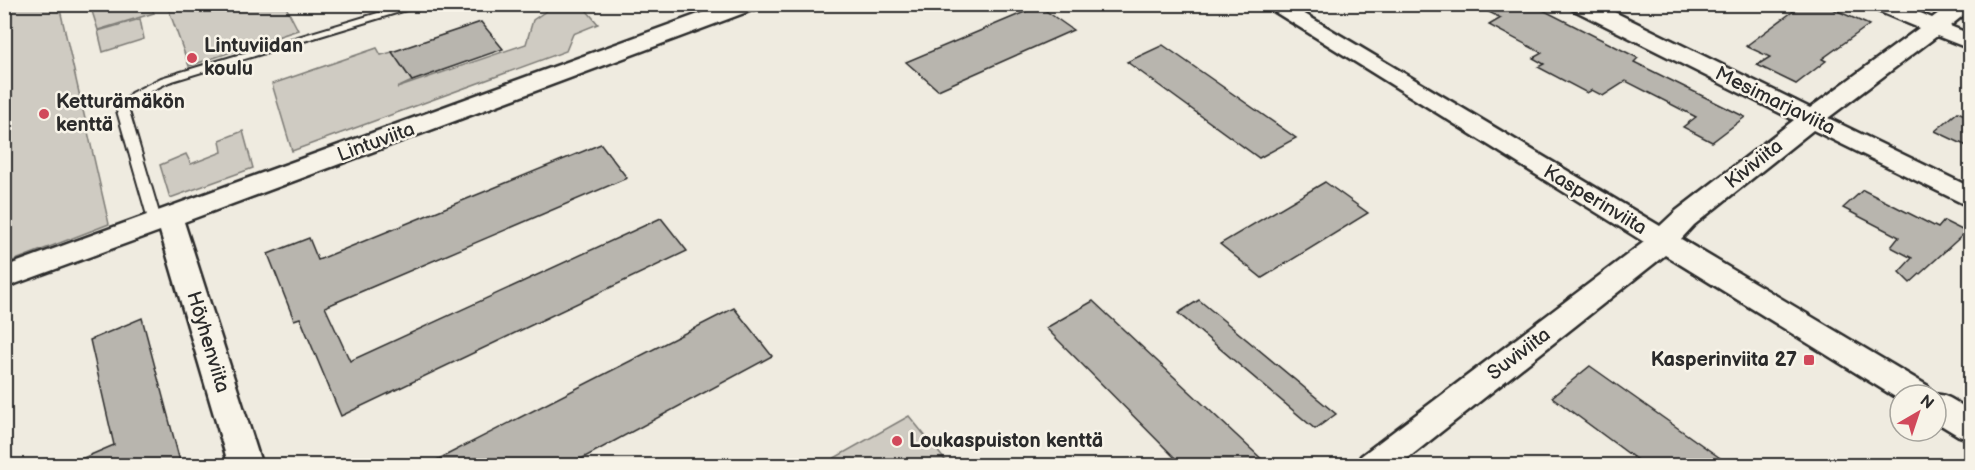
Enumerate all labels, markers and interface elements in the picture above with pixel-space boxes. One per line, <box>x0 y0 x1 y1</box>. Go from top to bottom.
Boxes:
place label: Lintuviidan koulu <box>204 34 303 81</box>
marker: Lintuviidan koulu <box>185 51 199 65</box>
street label: Mesimarjaviita <box>1711 62 1839 140</box>
place label: Ketturämäkön kenttä <box>56 90 185 137</box>
marker: Ketturämäkön kenttä <box>37 107 51 121</box>
street label: Lintuviita <box>334 117 418 167</box>
street label: Kiviviita <box>1720 134 1788 194</box>
street label: Kasperinviita <box>1539 160 1651 240</box>
street label: Höyhenviita <box>181 288 235 396</box>
street label: Suviviita <box>1483 323 1555 385</box>
place label: Kasperinviita 27 <box>1651 348 1797 372</box>
marker: Kasperinviita 27 <box>1802 353 1816 367</box>
north arrow <box>1888 383 1948 443</box>
text: N <box>1916 391 1937 414</box>
place label: Loukaspuiston kenttä <box>909 429 1103 453</box>
marker: Loukaspuiston kenttä <box>890 434 904 448</box>

